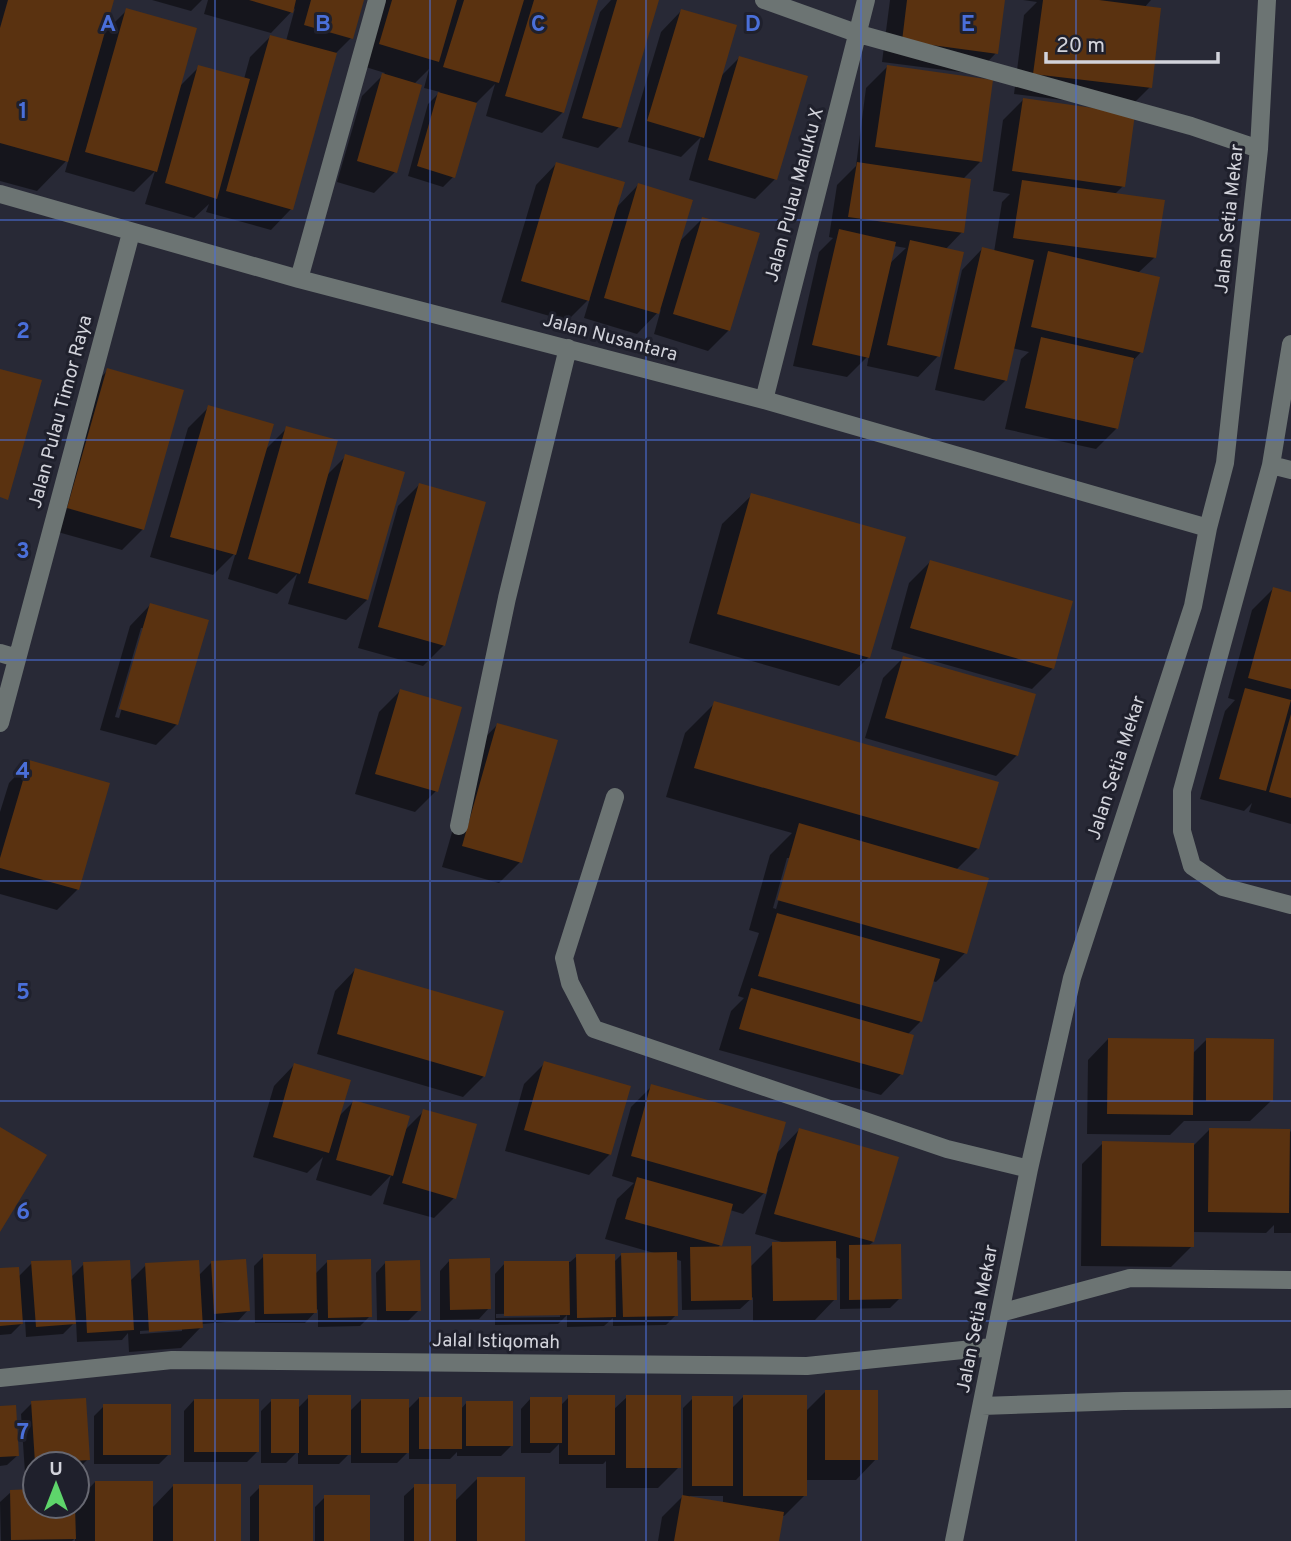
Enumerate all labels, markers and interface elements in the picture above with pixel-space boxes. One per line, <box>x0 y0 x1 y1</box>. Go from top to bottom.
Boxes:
text: A <box>100 11 116 40</box>
text: B <box>315 11 331 40</box>
text: C <box>531 11 545 40</box>
text: D <box>745 11 761 40</box>
text: E <box>961 11 975 40</box>
scale bar <box>1046 21 1218 65</box>
text: 20 m <box>1056 33 1105 60</box>
text: 1 <box>18 98 28 127</box>
street label: Jalan Pulau Maluku X <box>760 105 830 285</box>
street label: Jalan Setia Mekar <box>1210 142 1250 295</box>
street label: Jalan Nusantara <box>540 308 680 368</box>
street label: Jalan Pulau Timor Raya <box>24 313 98 511</box>
text: 2 <box>16 318 30 347</box>
text: 3 <box>16 538 30 567</box>
street label: Jalan Setia Mekar <box>1082 692 1152 843</box>
text: 4 <box>16 758 30 787</box>
text: 5 <box>16 979 30 1008</box>
text: 6 <box>16 1199 30 1228</box>
street label: Jalan Setia Mekar <box>952 1242 1004 1395</box>
street label: Jalal Istiqomah <box>432 1329 560 1355</box>
text: 7 <box>17 1419 29 1448</box>
north arrow <box>21 1450 91 1520</box>
text: U <box>49 1458 63 1482</box>

